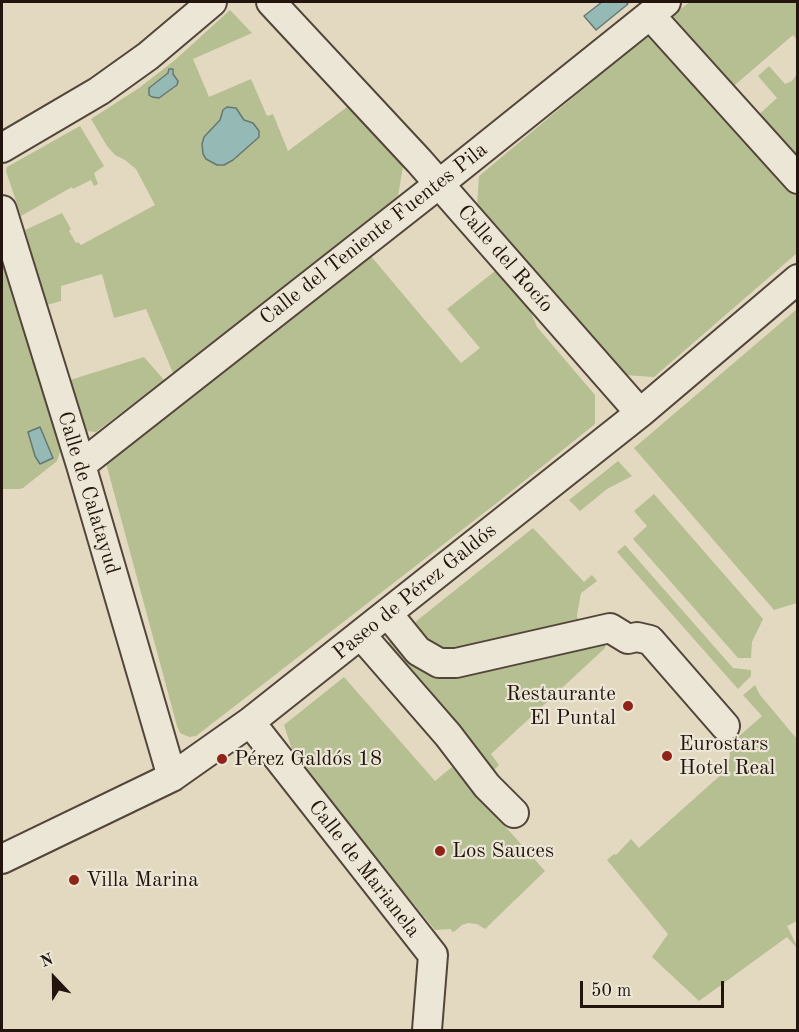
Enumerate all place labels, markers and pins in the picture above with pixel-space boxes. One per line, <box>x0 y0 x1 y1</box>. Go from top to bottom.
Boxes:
place label: Restaurante El Puntal <box>506 681 616 731</box>
marker: Restaurante El Puntal <box>621 699 635 713</box>
place label: Eurostars Hotel Real <box>679 731 775 781</box>
place label: Pérez Galdós 18 <box>234 746 382 772</box>
marker: Eurostars Hotel Real <box>660 749 674 763</box>
marker: Pérez Galdós 18 <box>215 752 229 766</box>
place label: Los Sauces <box>452 838 554 864</box>
marker: Los Sauces <box>433 844 447 858</box>
place label: Villa Marina <box>86 867 199 893</box>
marker: Villa Marina <box>67 873 81 887</box>

